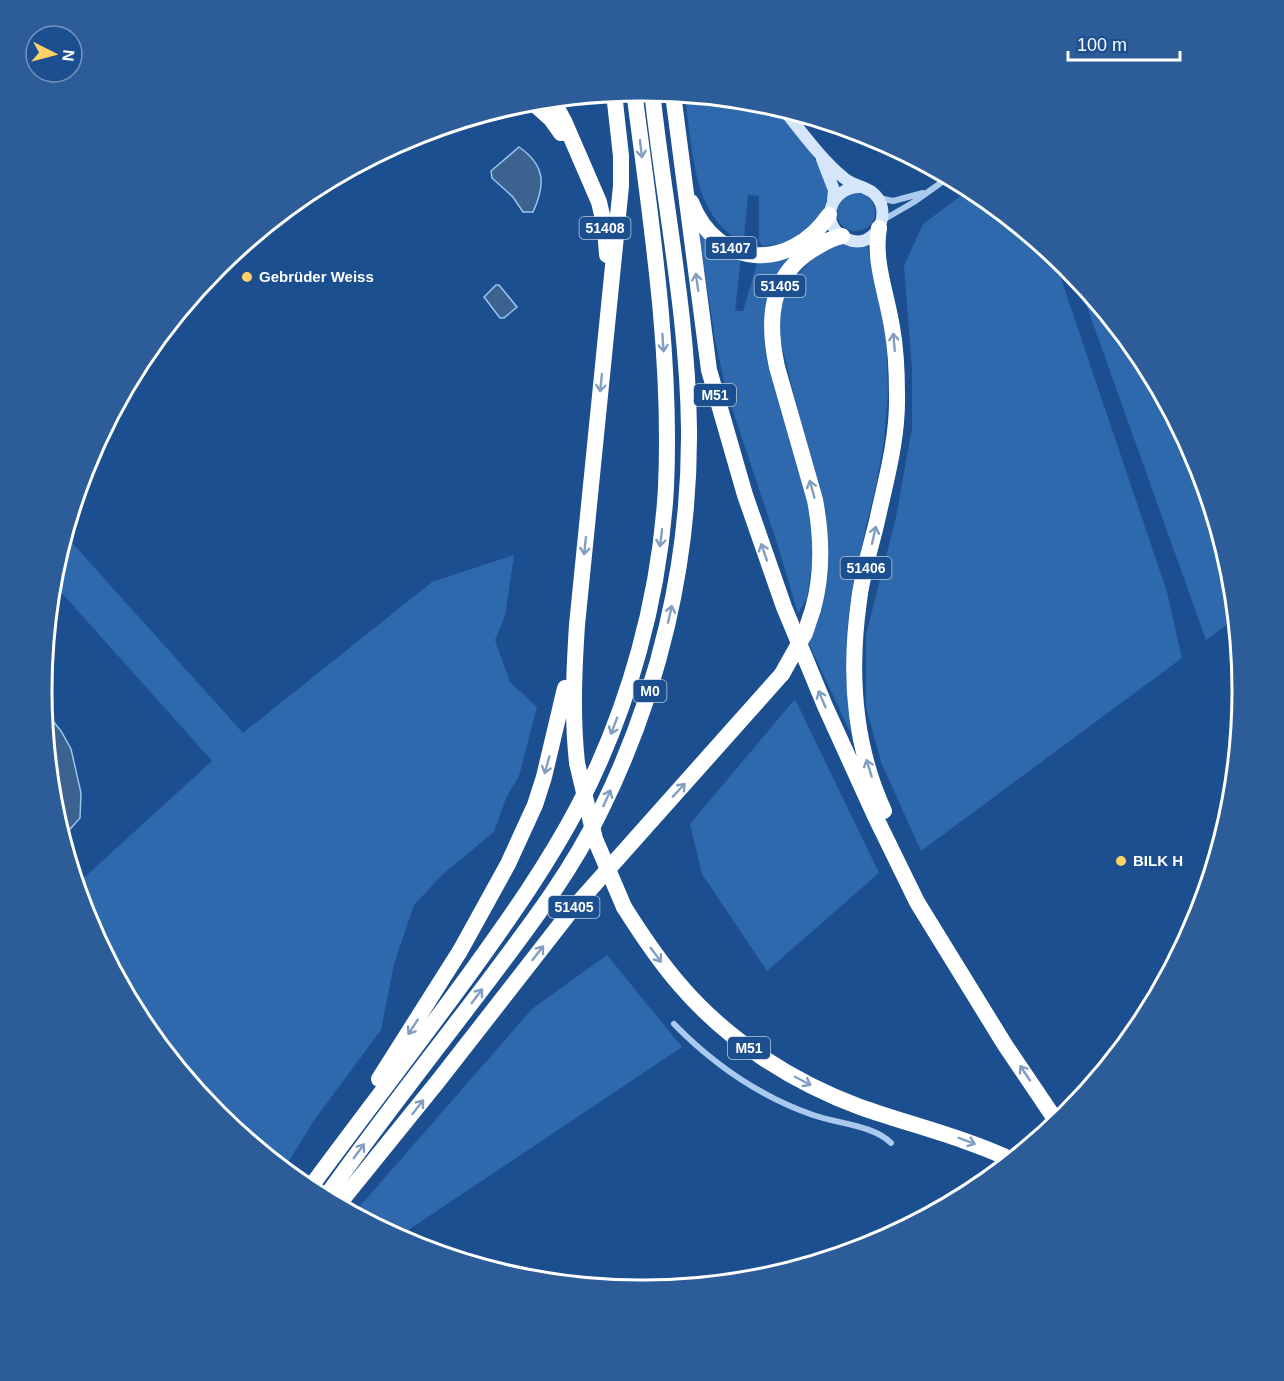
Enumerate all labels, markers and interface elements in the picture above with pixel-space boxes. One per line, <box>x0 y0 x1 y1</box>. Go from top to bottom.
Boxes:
north arrow <box>24 24 84 84</box>
scale bar <box>1068 24 1180 62</box>
text: 100 m <box>1077 35 1127 55</box>
text: N <box>59 49 77 62</box>
one-way arrow <box>636 139 647 159</box>
road number: 51408 <box>580 217 630 239</box>
road number: 51407 <box>706 237 756 259</box>
place label: Gebrüder Weiss <box>259 268 374 285</box>
marker: Gebrüder Weiss <box>240 270 254 284</box>
one-way arrow <box>691 273 702 292</box>
road number: 51405 <box>754 275 806 297</box>
one-way arrow <box>657 333 668 353</box>
one-way arrow <box>888 333 899 352</box>
one-way arrow <box>595 372 606 392</box>
road number: M51 <box>694 384 736 406</box>
one-way arrow <box>806 480 817 499</box>
one-way arrow <box>868 525 880 544</box>
one-way arrow <box>655 527 666 547</box>
one-way arrow <box>579 536 590 555</box>
one-way arrow <box>758 543 769 562</box>
road number: 51406 <box>840 557 892 579</box>
one-way arrow <box>665 604 676 624</box>
road number: M0 <box>634 680 666 702</box>
one-way arrow <box>816 690 827 709</box>
one-way arrow <box>607 717 618 735</box>
one-way arrow <box>541 755 553 774</box>
one-way arrow <box>863 759 874 778</box>
one-way arrow <box>672 783 686 798</box>
one-way arrow <box>602 789 613 807</box>
place label: BILK H <box>1133 852 1183 869</box>
marker: BILK H <box>1114 854 1128 868</box>
road number: 51405 <box>548 896 600 918</box>
one-way arrow <box>531 945 544 961</box>
one-way arrow <box>650 947 663 963</box>
one-way arrow <box>471 988 484 1004</box>
one-way arrow <box>407 1018 419 1035</box>
road number: M51 <box>728 1037 770 1059</box>
one-way arrow <box>1019 1066 1031 1082</box>
one-way arrow <box>794 1075 811 1087</box>
one-way arrow <box>411 1099 424 1115</box>
one-way arrow <box>958 1136 976 1147</box>
one-way arrow <box>353 1143 365 1159</box>

